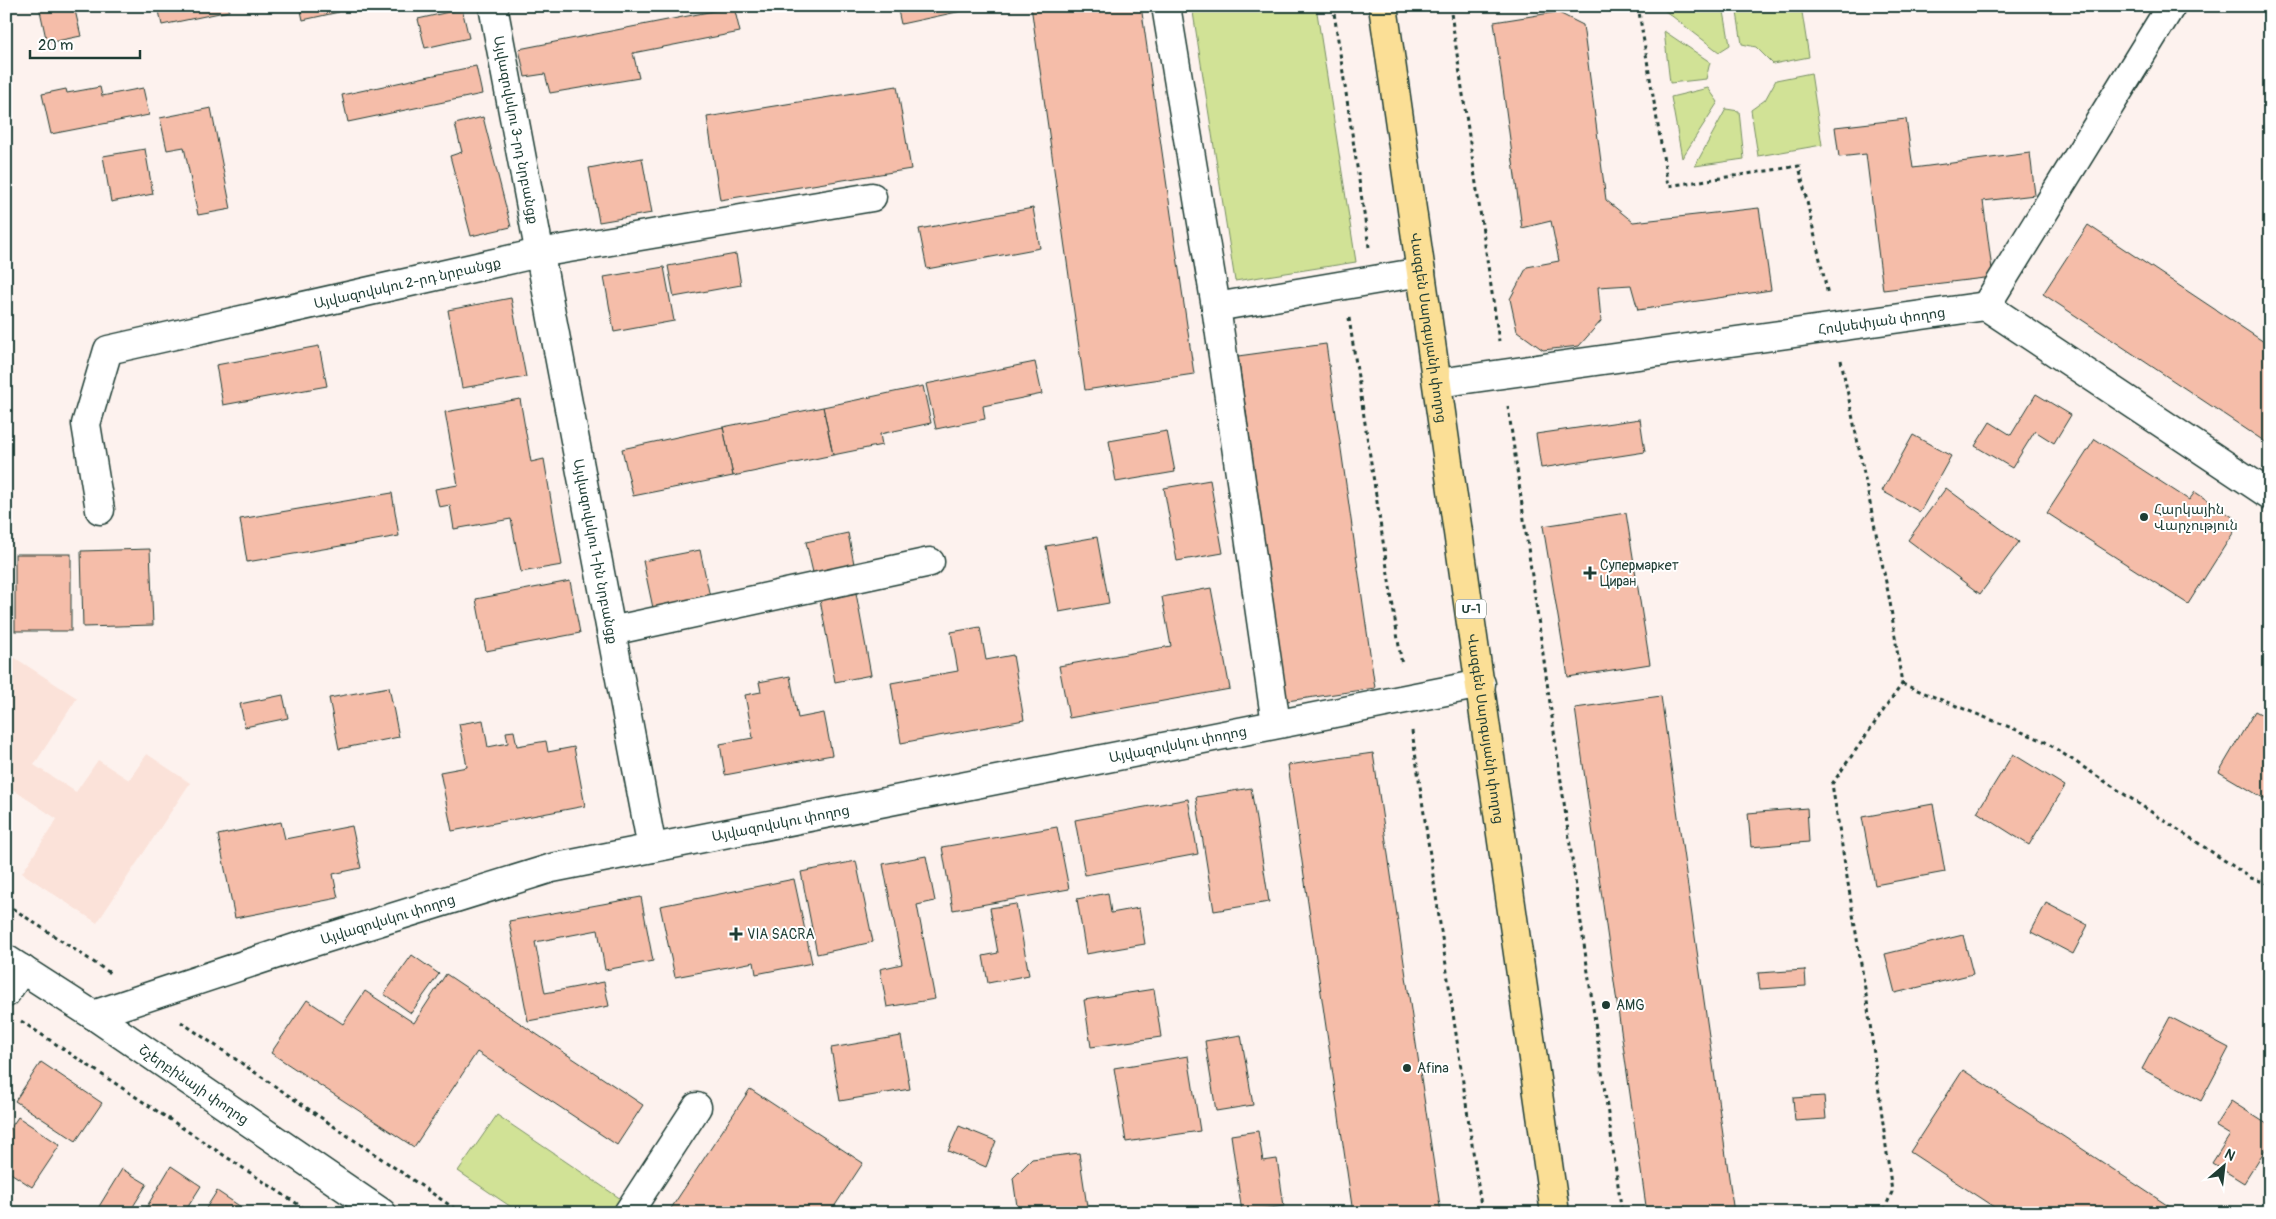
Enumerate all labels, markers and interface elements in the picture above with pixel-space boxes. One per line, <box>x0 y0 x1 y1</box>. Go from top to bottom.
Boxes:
scale bar <box>30 28 140 60</box>
street label: Այվազովսկու 3-րդ նրբանցք <box>490 34 542 225</box>
text: 20 m <box>38 36 73 55</box>
street label: Վազգեն Սարգսյանի փողոց <box>1407 231 1451 424</box>
street label: Այվազովսկու 2-րդ նրբանցք <box>312 253 502 312</box>
street label: Հովսեփյան փողոց <box>1817 303 1946 338</box>
street label: Այվազովսկու 1-ին նրբանցք <box>570 457 622 645</box>
place label: Հարկային Վարչություն <box>2154 501 2238 534</box>
marker: Հարկային Վարչություն <box>2138 511 2150 523</box>
place label: Супермаркет Циран <box>1600 557 1679 590</box>
marker: Супермаркет Циран <box>1584 567 1596 579</box>
road number: Մ-1 <box>1456 600 1486 618</box>
street label: Վազգեն Սարգսյանի փողոց <box>1464 632 1508 825</box>
street label: Այվազովսկու փողոց <box>1108 722 1248 766</box>
street label: Այվազովսկու փողոց <box>710 801 851 845</box>
street label: Այվազովսկու փողոց <box>318 890 457 948</box>
place label: VIA SACRA <box>747 926 815 943</box>
marker: VIA SACRA <box>729 927 743 941</box>
place label: AMG <box>1616 997 1644 1014</box>
marker: AMG <box>1600 999 1612 1011</box>
street label: Շչերբինայի փողոց <box>136 1041 252 1128</box>
place label: Afina <box>1417 1060 1449 1077</box>
marker: Afina <box>1401 1062 1413 1074</box>
north arrow <box>2198 1142 2248 1192</box>
text: N <box>2222 1145 2238 1165</box>

